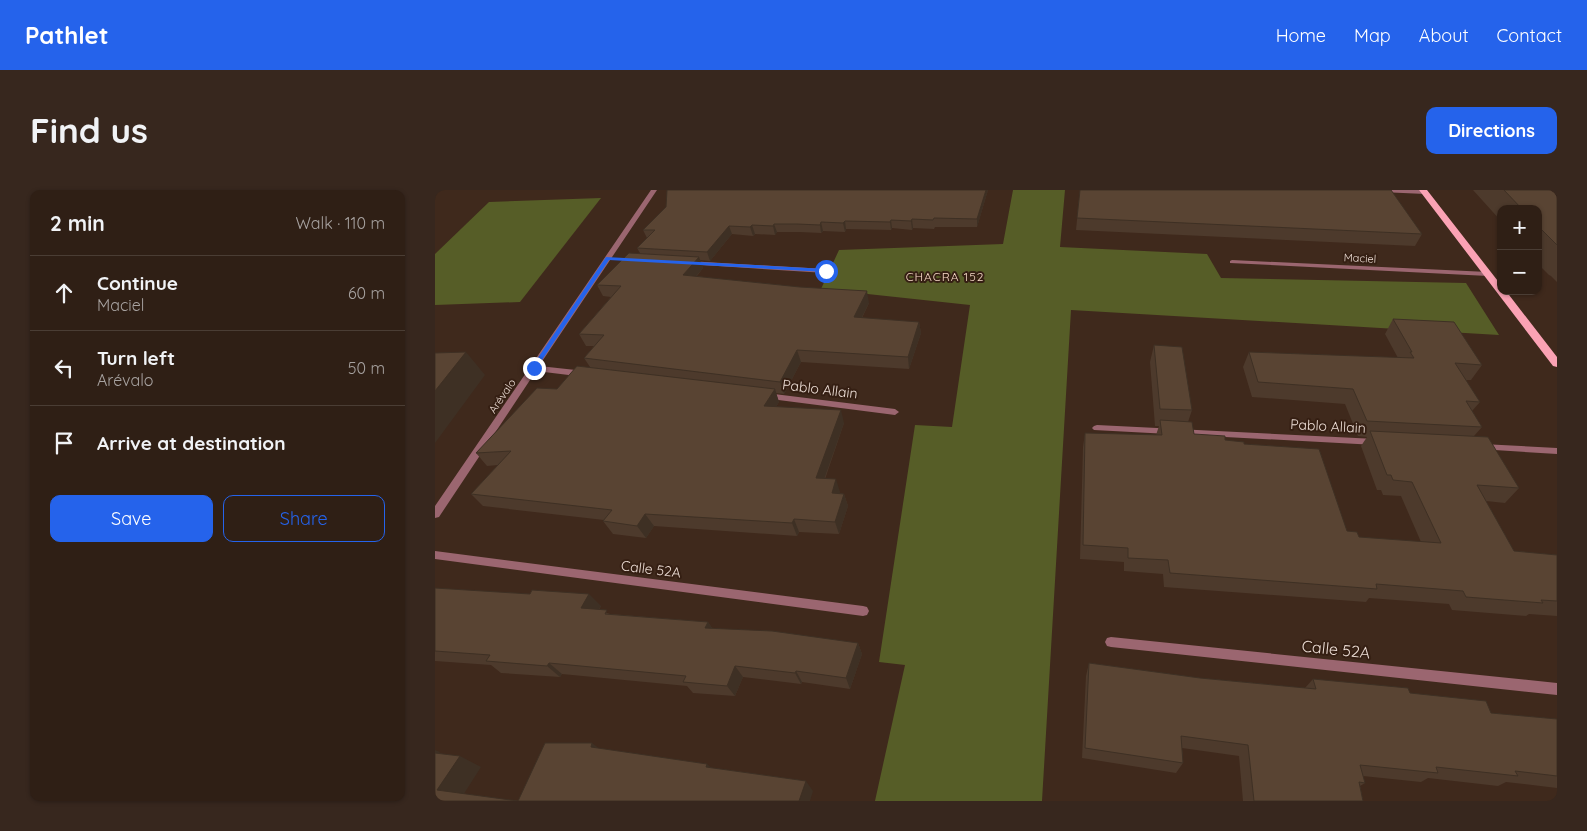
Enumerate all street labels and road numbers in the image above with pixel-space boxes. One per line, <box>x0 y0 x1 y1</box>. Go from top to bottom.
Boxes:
street label: Maciel <box>1343 250 1377 266</box>
street label: Pablo Allain <box>781 375 859 403</box>
street label: Arévalo <box>485 376 519 416</box>
street label: Pablo Allain <box>1290 415 1366 437</box>
street label: Calle 52A <box>620 556 682 582</box>
street label: Calle 52A <box>1301 635 1371 663</box>

